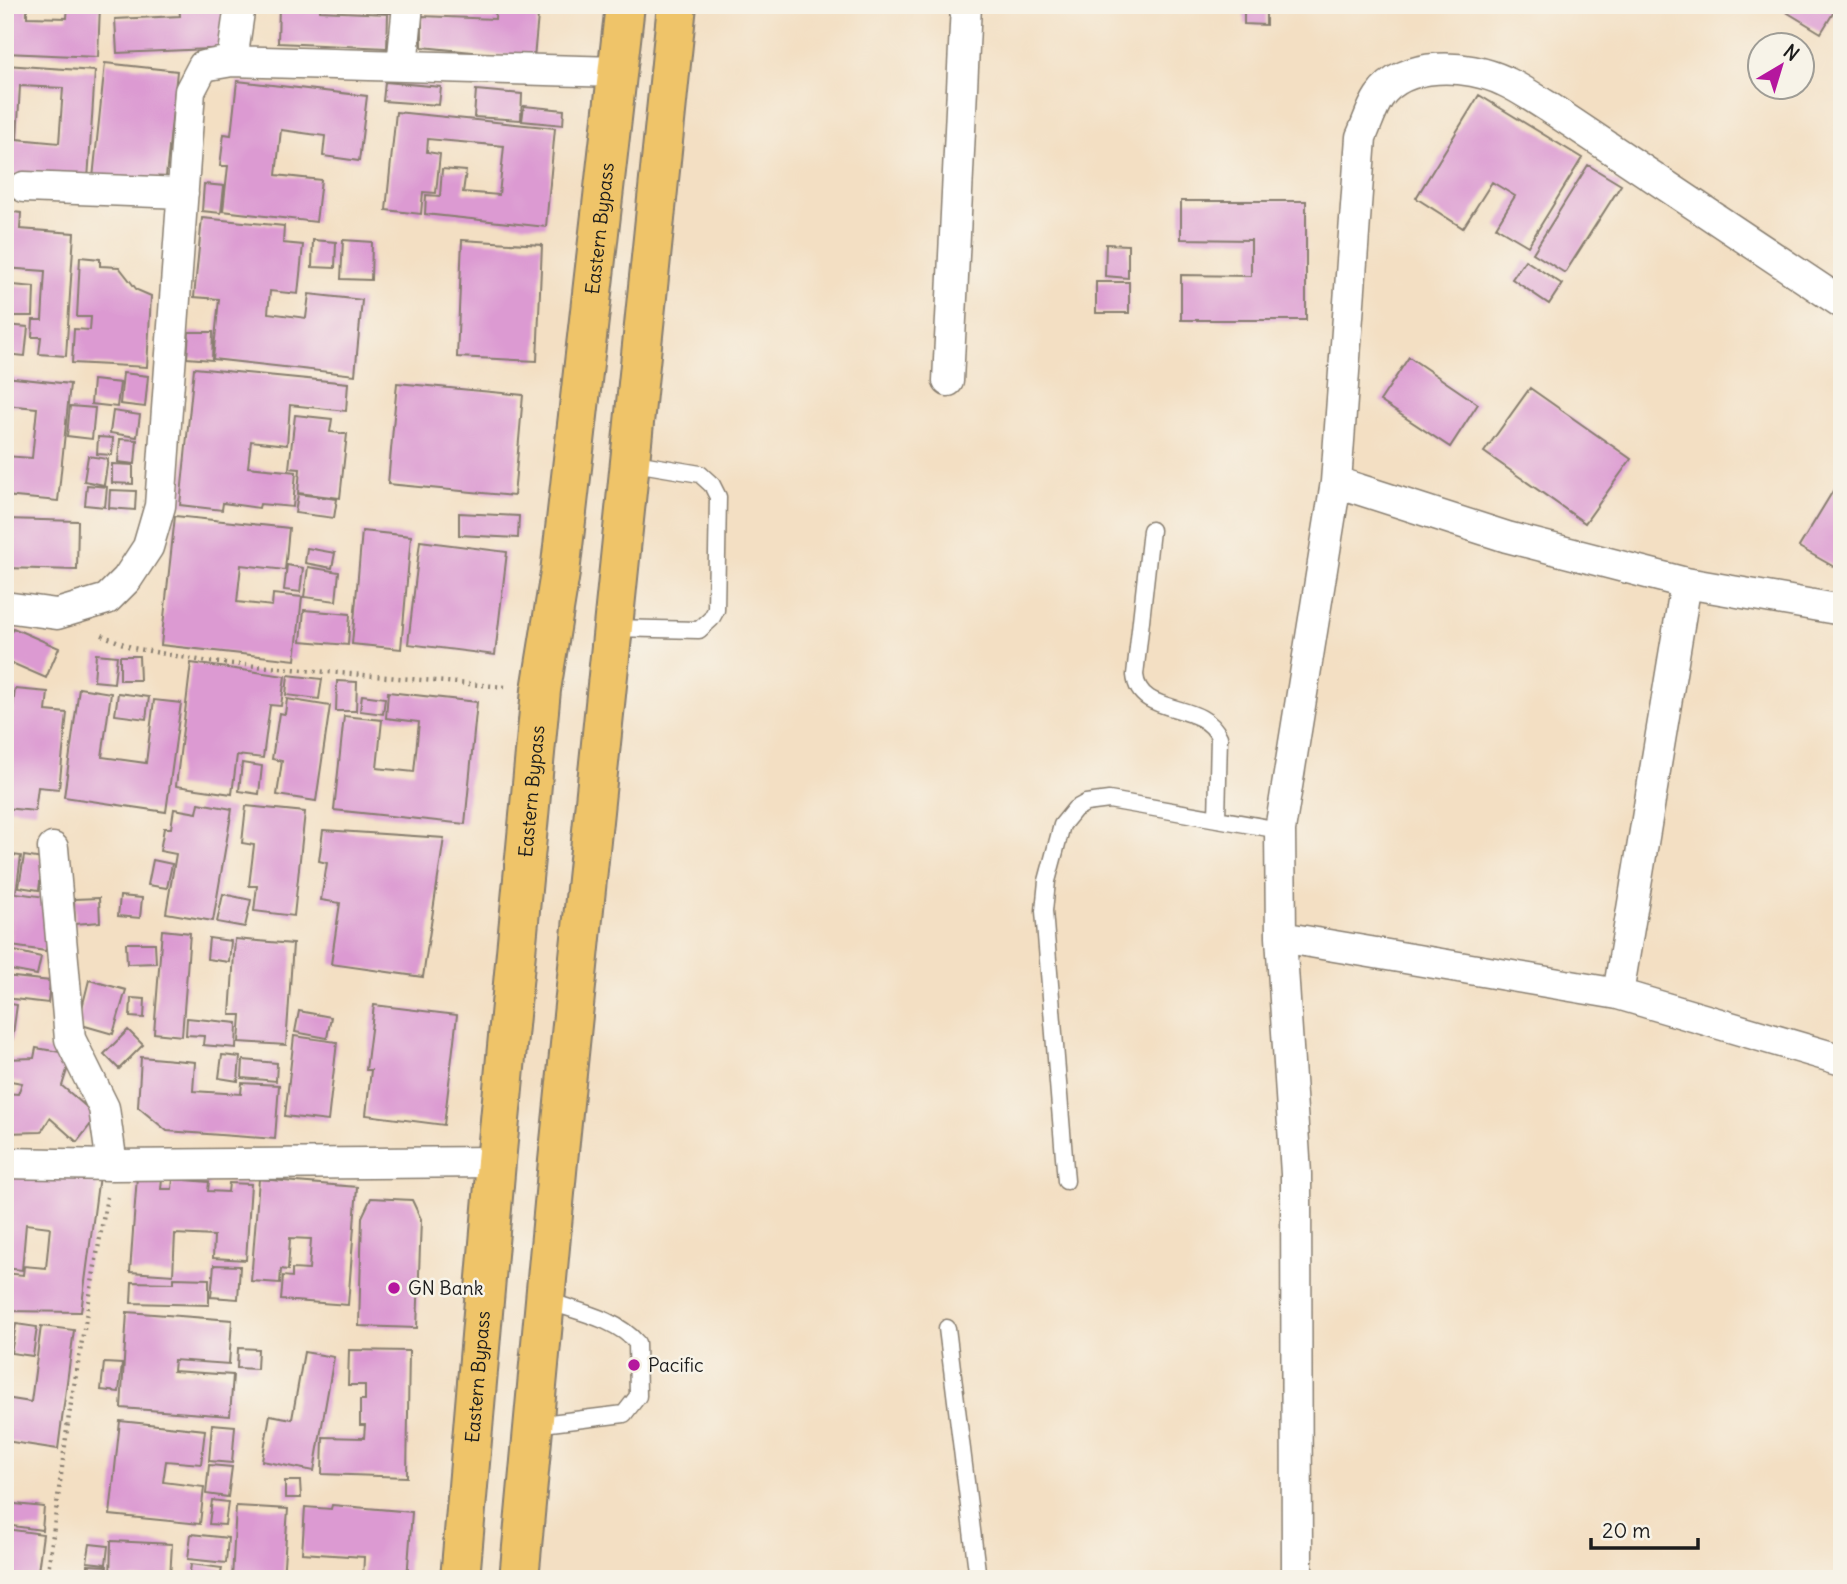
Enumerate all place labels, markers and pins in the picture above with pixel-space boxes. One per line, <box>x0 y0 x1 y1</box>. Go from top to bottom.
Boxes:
place label: GN Bank <box>408 1276 484 1300</box>
marker: GN Bank <box>386 1280 402 1296</box>
place label: Pacific <box>648 1353 704 1377</box>
marker: Pacific <box>626 1357 642 1373</box>

